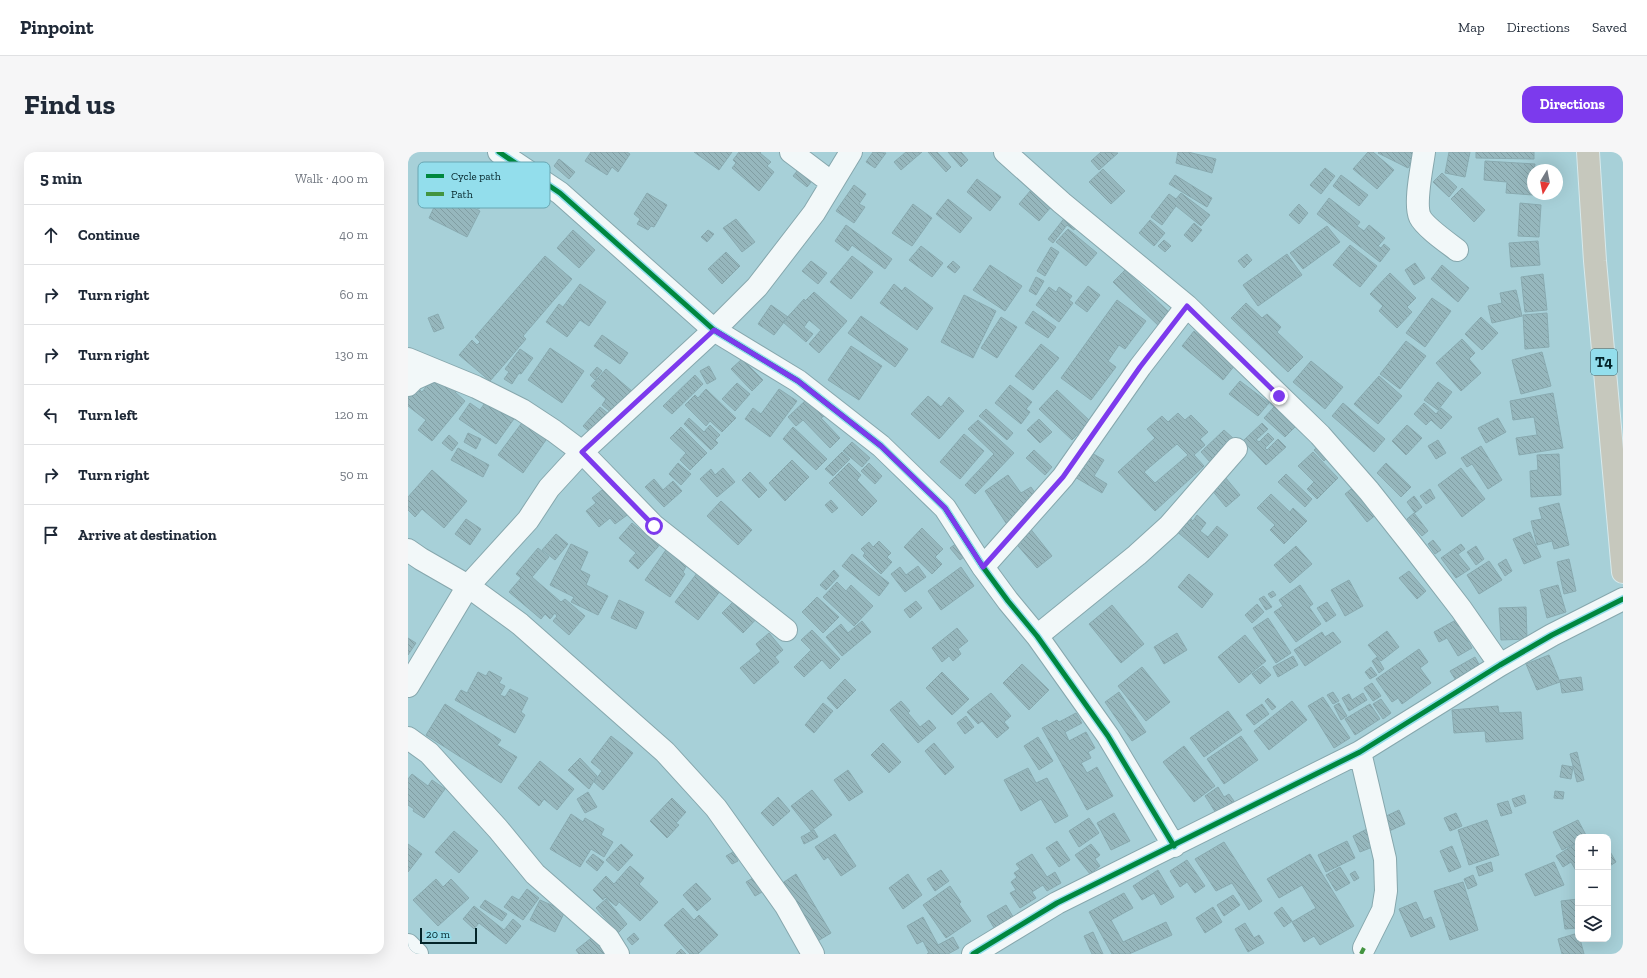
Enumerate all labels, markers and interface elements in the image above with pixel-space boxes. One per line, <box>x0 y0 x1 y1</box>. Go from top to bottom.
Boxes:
text: Pinpoint <box>20 16 94 39</box>
text: Map <box>1458 19 1485 36</box>
text: Directions <box>1507 19 1570 36</box>
text: Saved <box>1592 19 1627 36</box>
button: Directions <box>1522 86 1623 123</box>
text: Find us <box>24 88 115 121</box>
legend <box>418 162 550 208</box>
north arrow <box>1527 164 1563 200</box>
text: 5 min <box>40 168 82 188</box>
text: Cycle path <box>451 170 502 183</box>
text: Walk · 400 m <box>295 171 368 186</box>
text: Path <box>451 188 474 201</box>
icon: ahead <box>40 224 62 246</box>
text: Continue <box>78 226 140 244</box>
text: 40 m <box>339 227 368 242</box>
icon: right <box>40 284 62 306</box>
text: Turn right <box>78 286 149 304</box>
text: 60 m <box>339 287 368 302</box>
icon: right <box>40 344 62 366</box>
text: Turn right <box>78 346 149 364</box>
text: 130 m <box>335 347 368 362</box>
road number: T4 <box>1591 349 1617 375</box>
route end <box>1270 387 1288 405</box>
icon: left <box>40 404 62 426</box>
text: Turn left <box>78 406 138 424</box>
text: 120 m <box>335 407 368 422</box>
icon: right <box>40 464 62 486</box>
text: Turn right <box>78 466 149 484</box>
text: 50 m <box>340 467 368 482</box>
route start <box>645 517 663 535</box>
icon: arrive <box>40 524 62 546</box>
text: Arrive at destination <box>78 526 217 544</box>
map controls <box>1575 834 1611 942</box>
button: + <box>1575 834 1611 870</box>
button: − <box>1575 870 1611 906</box>
button: layers <box>1575 906 1611 942</box>
scale bar <box>420 926 477 945</box>
text: 20 m <box>426 928 450 941</box>

